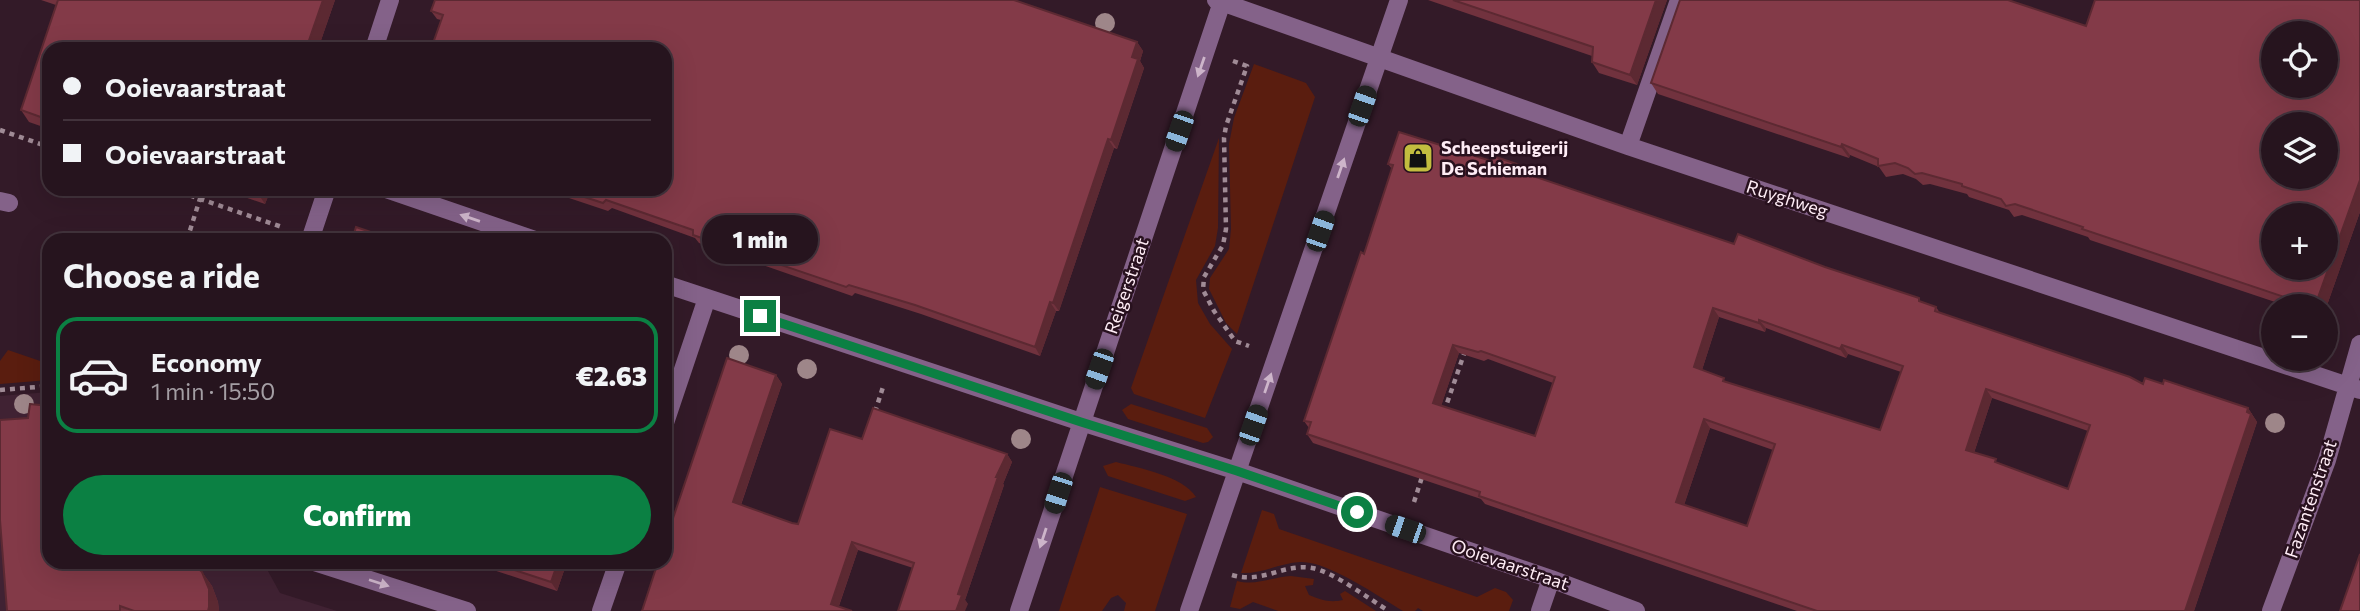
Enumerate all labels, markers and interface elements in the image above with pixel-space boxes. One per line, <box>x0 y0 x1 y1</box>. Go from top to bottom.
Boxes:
map controls <box>2261 21 2338 371</box>
button: locate <box>2261 21 2338 98</box>
one-way arrow <box>1195 56 1206 77</box>
text: Ooievaarstraat <box>105 71 286 102</box>
car <box>1346 83 1379 129</box>
car <box>1163 108 1196 154</box>
button: layers <box>2261 112 2338 189</box>
place label: Scheepstuigerij De Schieman <box>1441 136 1568 179</box>
text: Ooievaarstraat <box>105 138 286 169</box>
shop icon: Scheepstuigerij De Schieman <box>1401 141 1435 175</box>
one-way arrow <box>1336 157 1347 178</box>
street label: Ruyghweg <box>1744 175 1831 222</box>
button: + <box>2261 203 2338 280</box>
car <box>1304 208 1337 254</box>
one-way arrow <box>460 212 481 223</box>
callout: 1 min <box>702 215 818 264</box>
text: 1 min <box>732 225 788 253</box>
street label: Reigerstraat <box>1099 235 1153 337</box>
text: Choose a ride <box>63 255 260 295</box>
button: − <box>2261 294 2338 371</box>
route end <box>744 300 776 332</box>
icon: car <box>67 344 130 407</box>
text: Economy <box>151 346 262 377</box>
car <box>1083 346 1116 392</box>
text: €2.63 <box>575 360 647 391</box>
one-way arrow <box>1263 373 1274 394</box>
text: 1 min · 15:50 <box>151 377 275 405</box>
car <box>1237 402 1270 448</box>
street label: Fazantenstraat <box>2279 437 2341 561</box>
car <box>1042 470 1075 516</box>
button: Confirm <box>63 475 651 555</box>
route start <box>1341 496 1373 528</box>
car <box>1382 512 1429 546</box>
one-way arrow <box>1037 528 1048 549</box>
street label: Ooievaarstraat <box>1449 534 1572 594</box>
one-way arrow <box>369 578 390 588</box>

